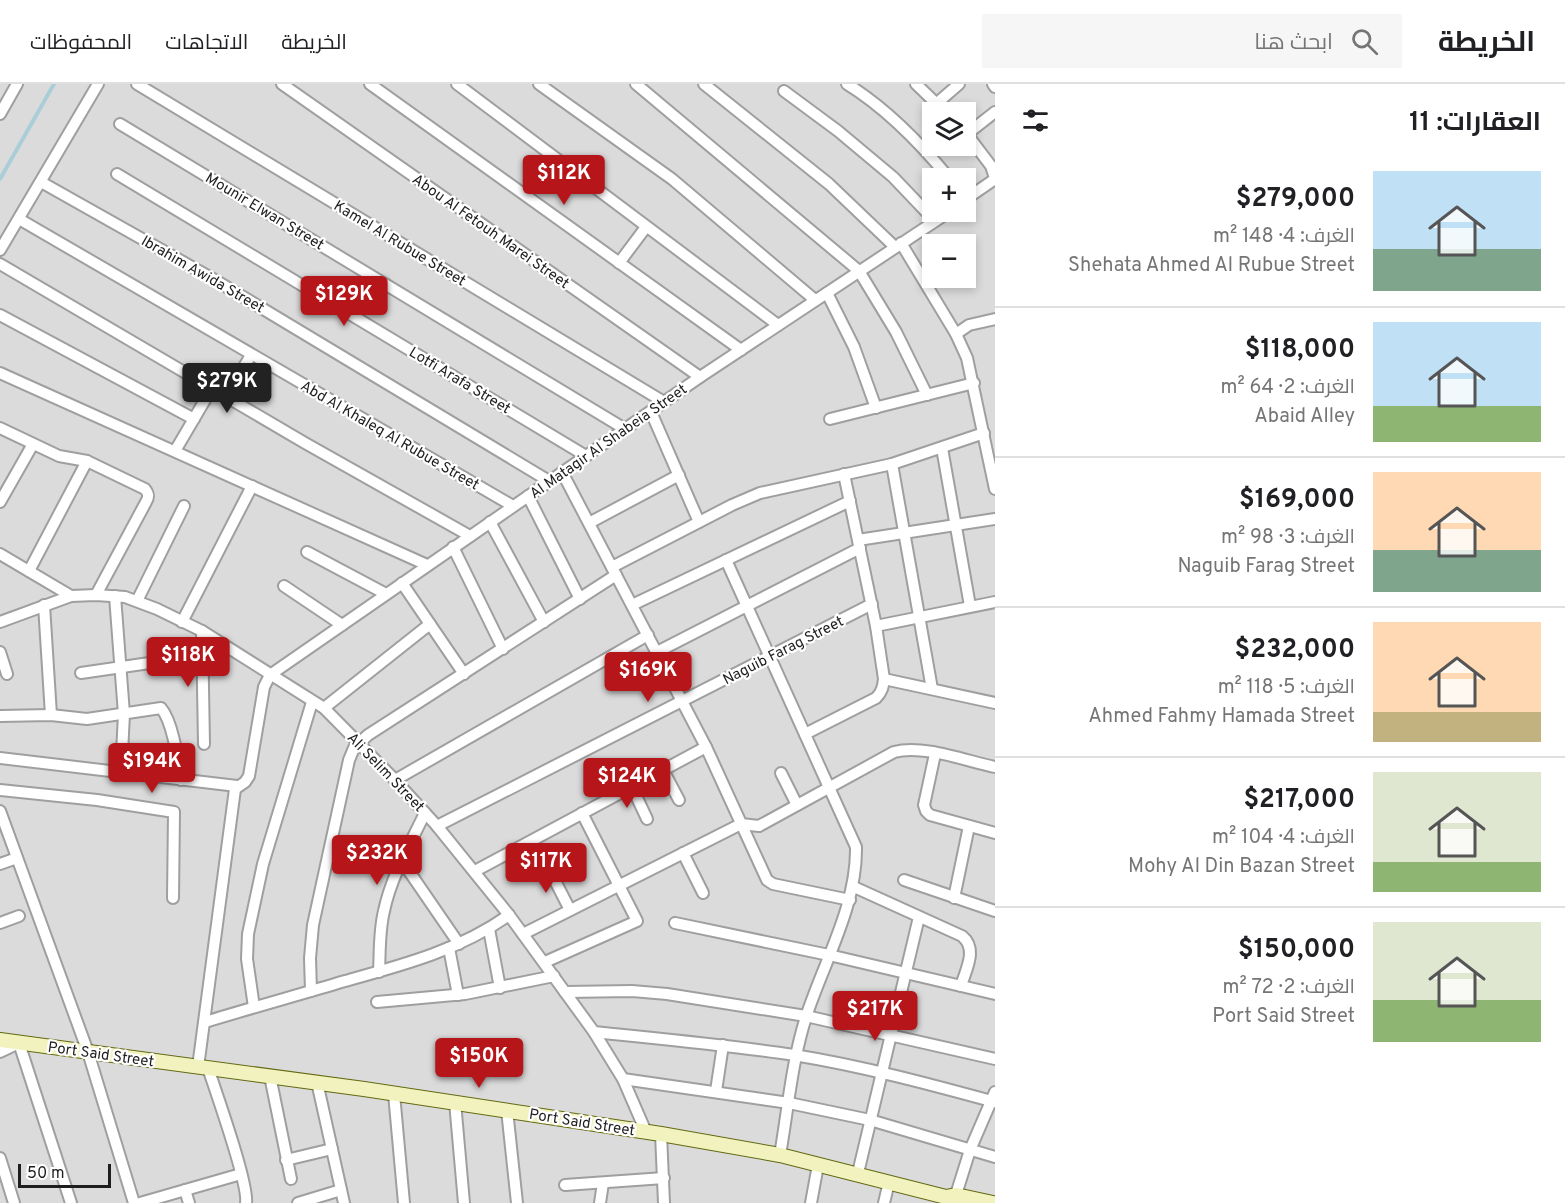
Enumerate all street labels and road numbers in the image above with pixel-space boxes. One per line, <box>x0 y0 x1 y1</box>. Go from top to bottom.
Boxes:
street label: Mounir Elwan Street <box>201 169 327 255</box>
street label: Abou Al Fetouh Marei Street <box>408 171 572 294</box>
street label: Kamel Al Rubue Street <box>330 197 469 291</box>
street label: Ibrahim Awida Street <box>137 232 267 318</box>
street label: Lotfi Arafa Street <box>405 343 513 419</box>
street label: Abd Al Khaleq Al Rubue Street <box>296 377 482 495</box>
street label: Al Matagir Al Shabeia Street <box>526 381 691 504</box>
street label: Naguib Farag Street <box>720 613 847 690</box>
street label: Ali Selim Street <box>342 729 428 817</box>
street label: Port Said Street <box>46 1039 155 1072</box>
street label: Port Said Street <box>527 1106 636 1141</box>

